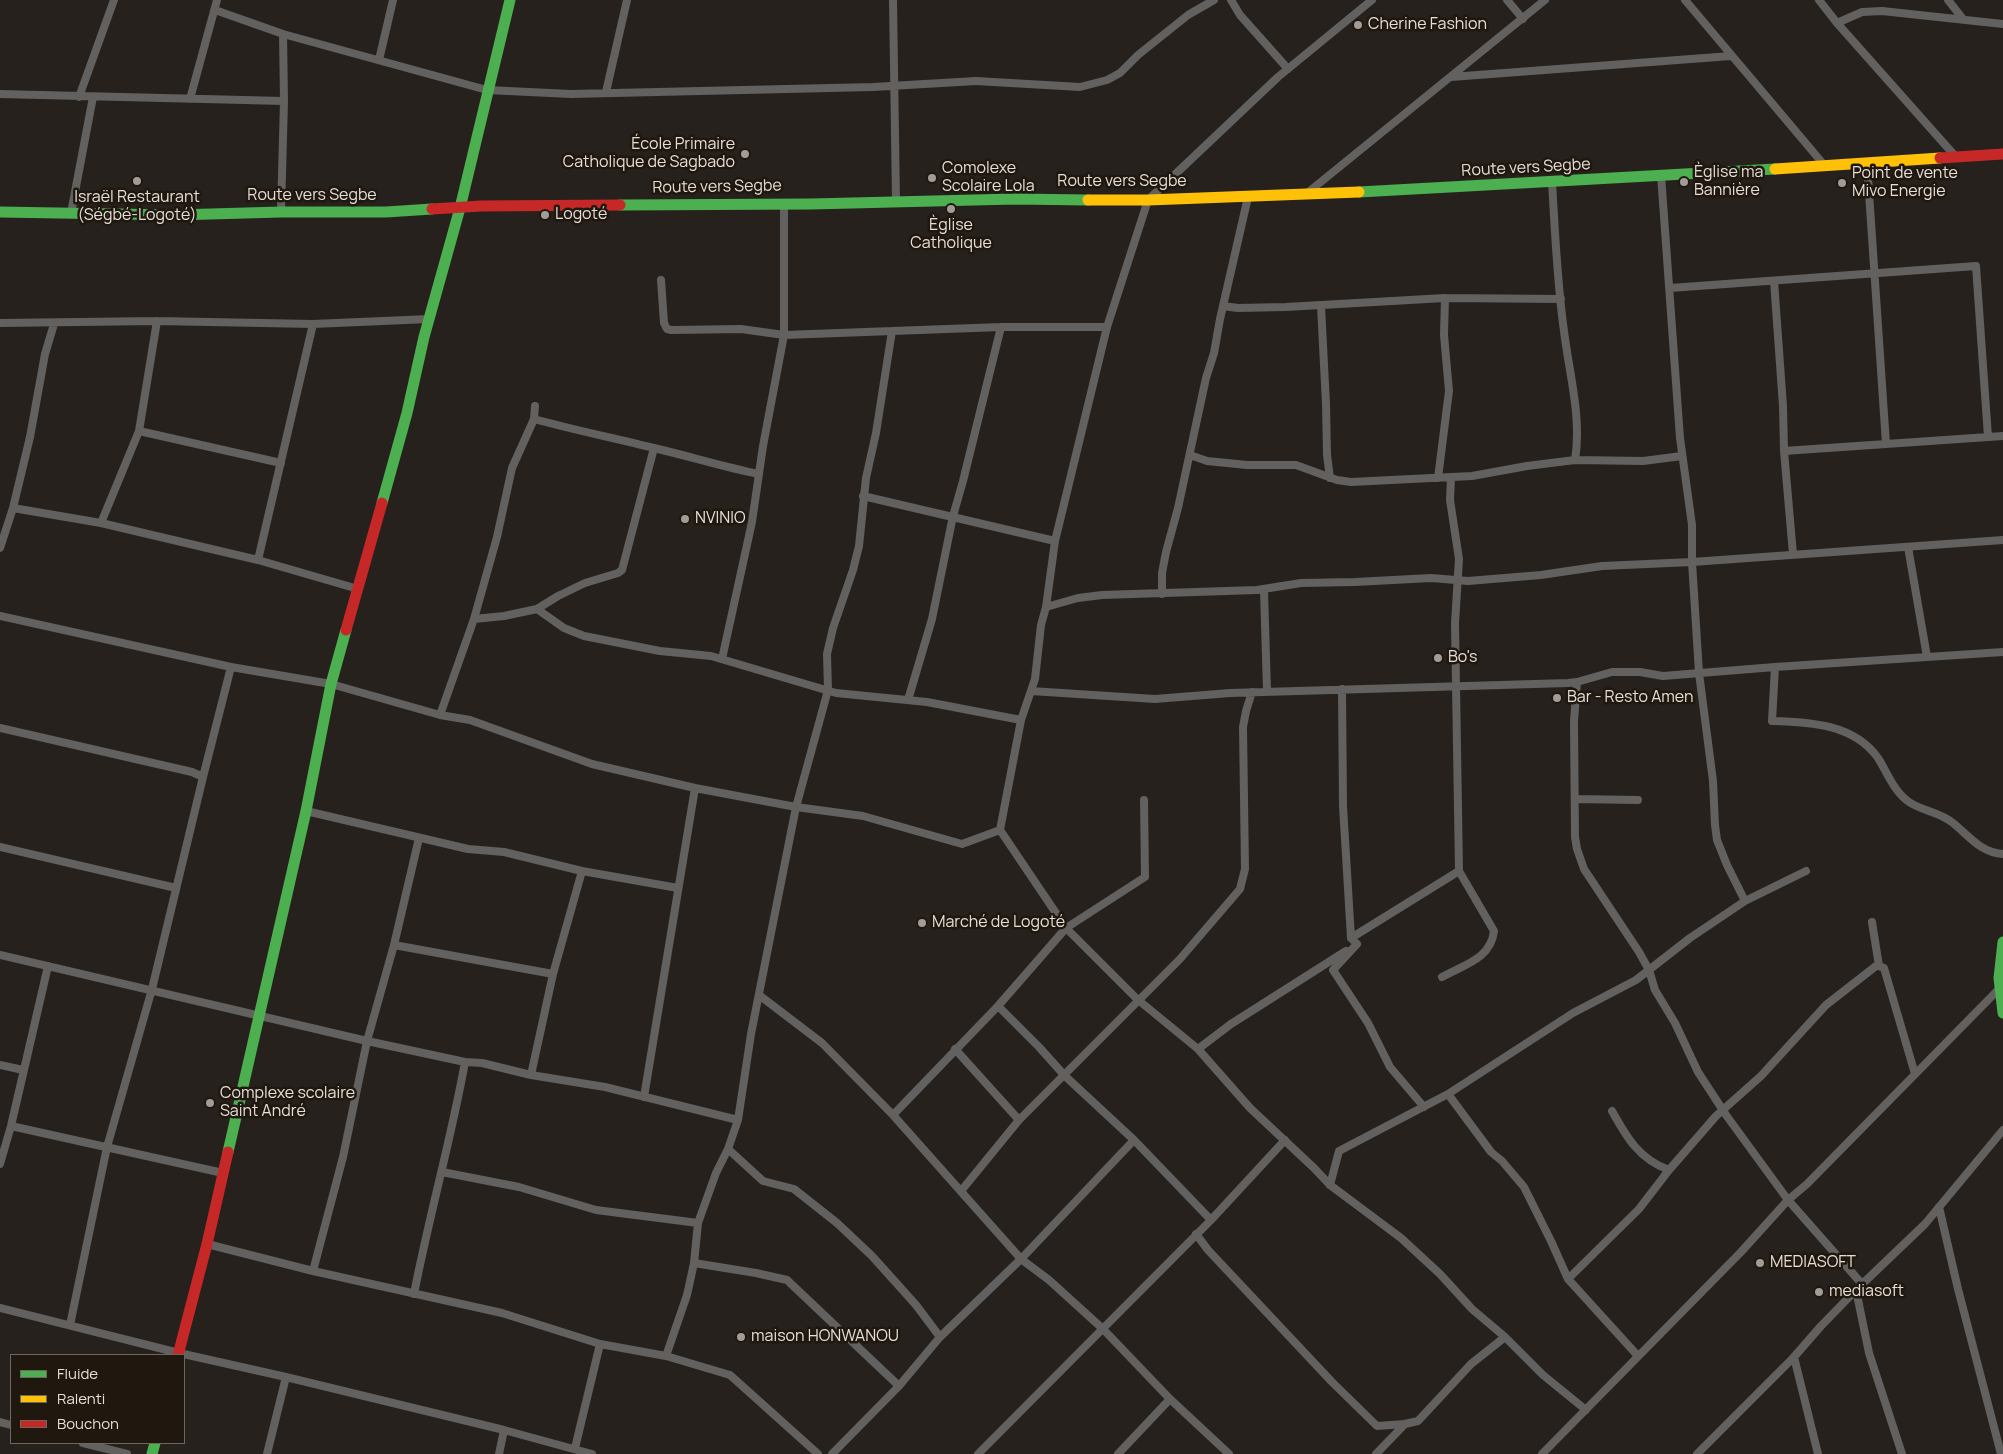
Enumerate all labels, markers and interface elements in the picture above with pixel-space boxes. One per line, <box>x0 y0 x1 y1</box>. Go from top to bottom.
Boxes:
place label: Cherine Fashion <box>1368 15 1487 35</box>
marker: Cherine Fashion <box>1352 19 1364 31</box>
place label: École Primaire Catholique de Sagbado <box>563 135 735 173</box>
marker: École Primaire Catholique de Sagbado <box>739 148 751 160</box>
street label: Route vers Segbe <box>1461 155 1591 181</box>
place label: Comolexe Scolaire Lola <box>942 159 1035 197</box>
place label: Èglise ma Bannière <box>1694 163 1763 201</box>
place label: Point de vente Mivo Energie <box>1852 164 1958 202</box>
marker: Comolexe Scolaire Lola <box>926 172 938 184</box>
street label: Route vers Segbe <box>1057 172 1187 192</box>
marker: Israël Restaurant (Ségbé-Logoté) <box>131 175 143 187</box>
street label: Route vers Segbe <box>652 176 782 198</box>
marker: Èglise ma Bannière <box>1678 176 1690 188</box>
marker: Point de vente Mivo Energie <box>1836 177 1848 189</box>
street label: Route vers Segbe <box>247 186 377 206</box>
place label: Israël Restaurant (Ségbé-Logoté) <box>74 188 200 226</box>
marker: Èglise Catholique <box>945 203 957 215</box>
place label: Logoté <box>555 205 607 225</box>
marker: Logoté <box>539 209 551 221</box>
place label: Èglise Catholique <box>910 216 992 254</box>
place label: NVINIO <box>695 509 746 529</box>
marker: NVINIO <box>679 513 691 525</box>
place label: Bo's <box>1448 648 1477 668</box>
marker: Bo's <box>1432 652 1444 664</box>
place label: Bar - Resto Amen <box>1567 688 1693 708</box>
marker: Bar - Resto Amen <box>1551 692 1563 704</box>
place label: Marché de Logoté <box>932 913 1065 933</box>
marker: Marché de Logoté <box>916 917 928 929</box>
place label: Complexe scolaire Saint André <box>220 1084 355 1122</box>
marker: Complexe scolaire Saint André <box>204 1097 216 1109</box>
place label: MEDIASOFT <box>1770 1253 1856 1273</box>
marker: MEDIASOFT <box>1754 1257 1766 1269</box>
place label: mediasoft <box>1829 1282 1904 1302</box>
marker: mediasoft <box>1813 1286 1825 1298</box>
place label: maison HONWANOU <box>751 1327 899 1347</box>
marker: maison HONWANOU <box>735 1331 747 1343</box>
legend <box>10 1354 185 1444</box>
text: Fluide <box>57 1363 98 1384</box>
text: Ralenti <box>57 1388 105 1409</box>
text: Bouchon <box>57 1413 119 1434</box>

